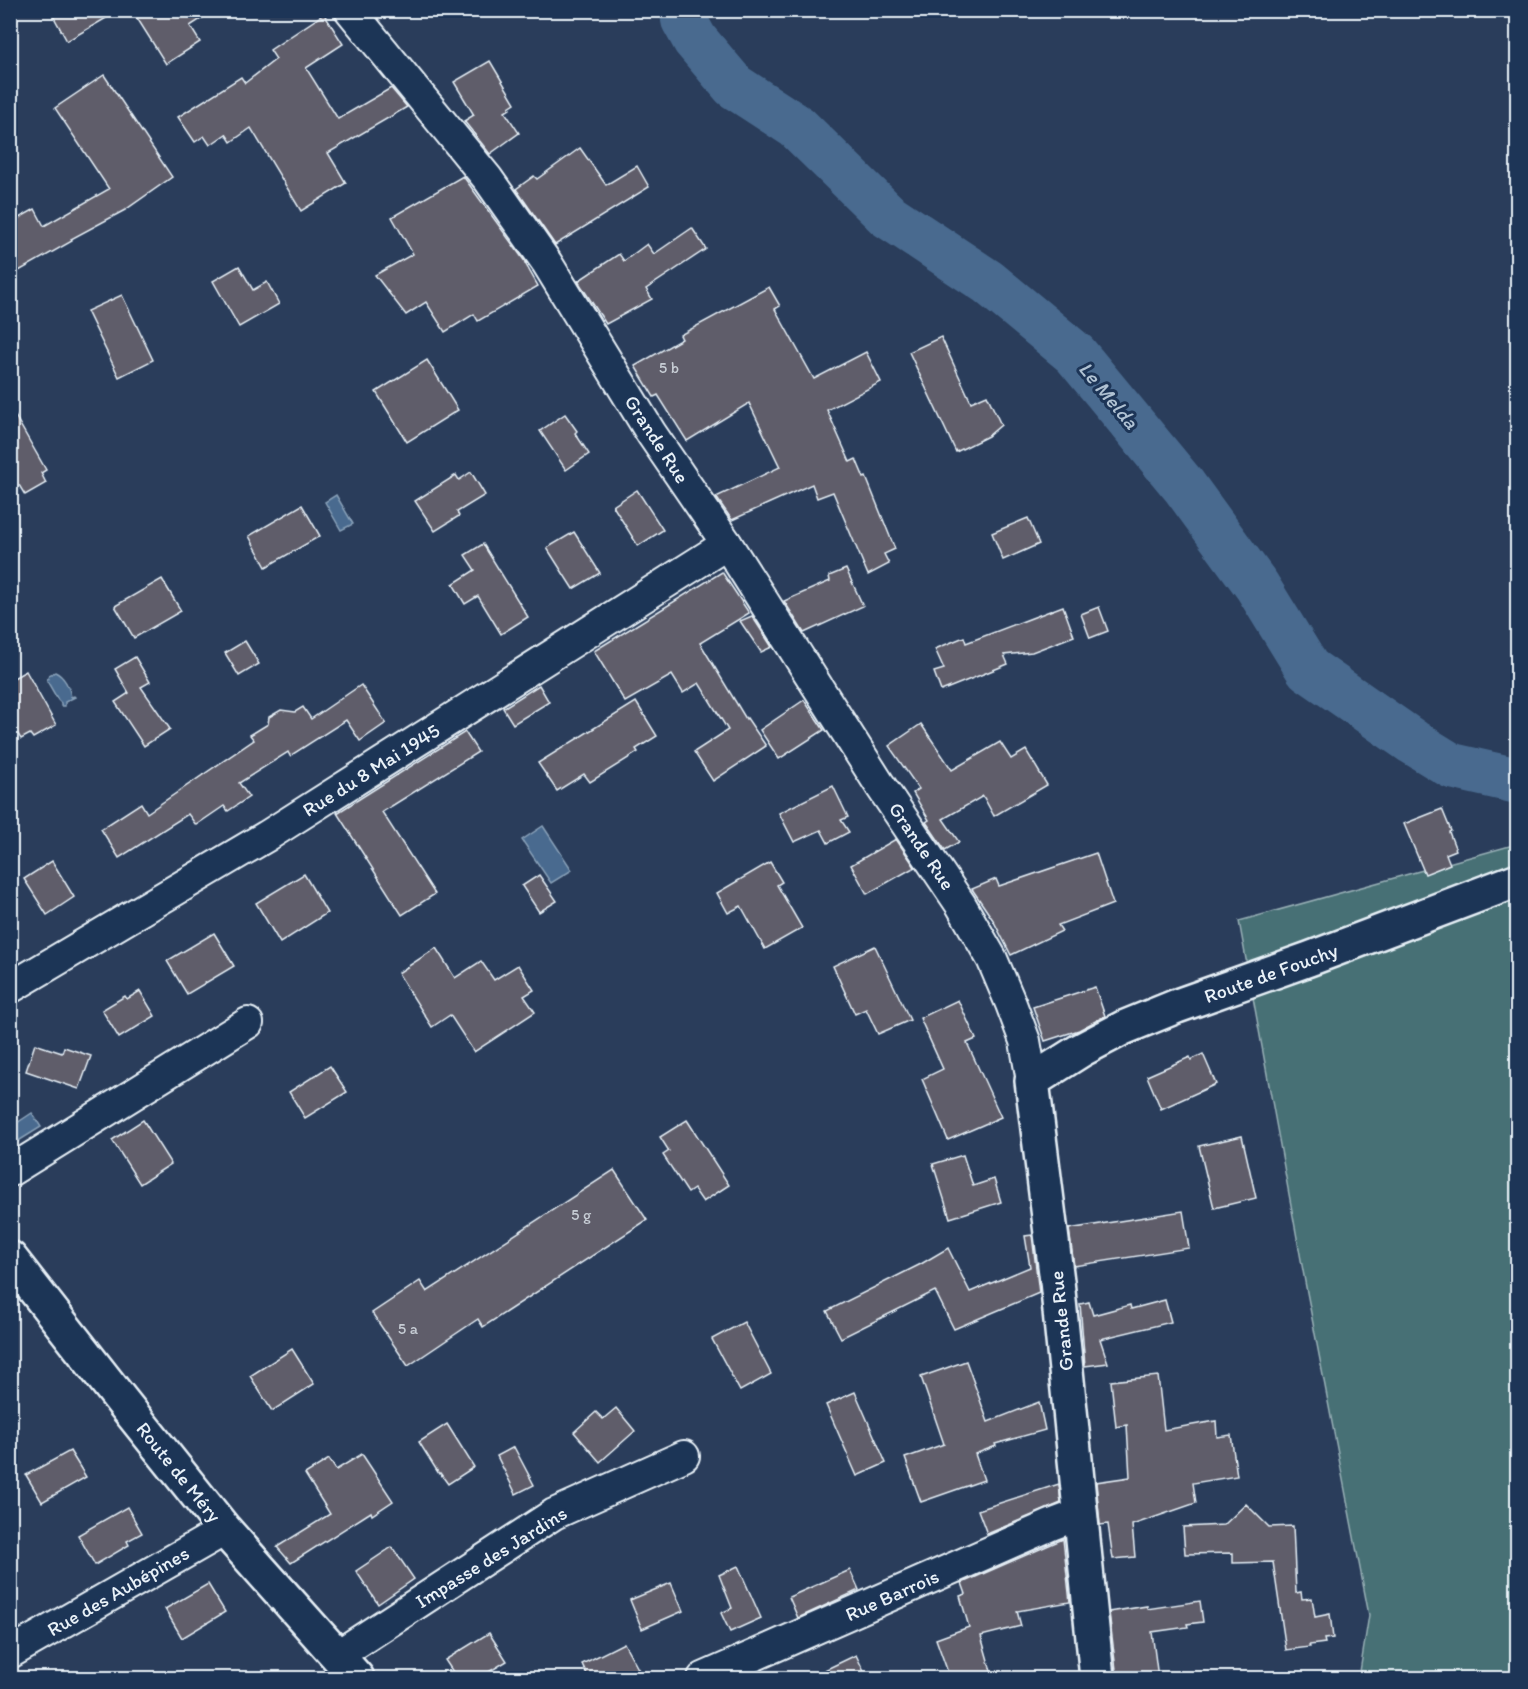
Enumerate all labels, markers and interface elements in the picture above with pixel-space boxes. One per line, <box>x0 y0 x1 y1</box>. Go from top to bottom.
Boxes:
water label: Le Melda <box>1074 356 1144 434</box>
house number: 5 b <box>659 358 679 377</box>
street label: Grande Rue <box>620 390 694 488</box>
street label: Rue du 8 Mai 1945 <box>298 718 444 822</box>
street label: Grande Rue <box>884 798 960 894</box>
street label: Route de Fouchy <box>1201 937 1342 1008</box>
house number: 5 g <box>571 1205 592 1224</box>
street label: Grande Rue <box>1044 1270 1078 1372</box>
house number: 5 a <box>398 1319 419 1338</box>
street label: Route de Méry <box>131 1417 227 1527</box>
street label: Impasse des Jardins <box>411 1501 571 1613</box>
street label: Rue des Aubépines <box>43 1541 193 1641</box>
street label: Rue Barrois <box>841 1564 943 1626</box>

